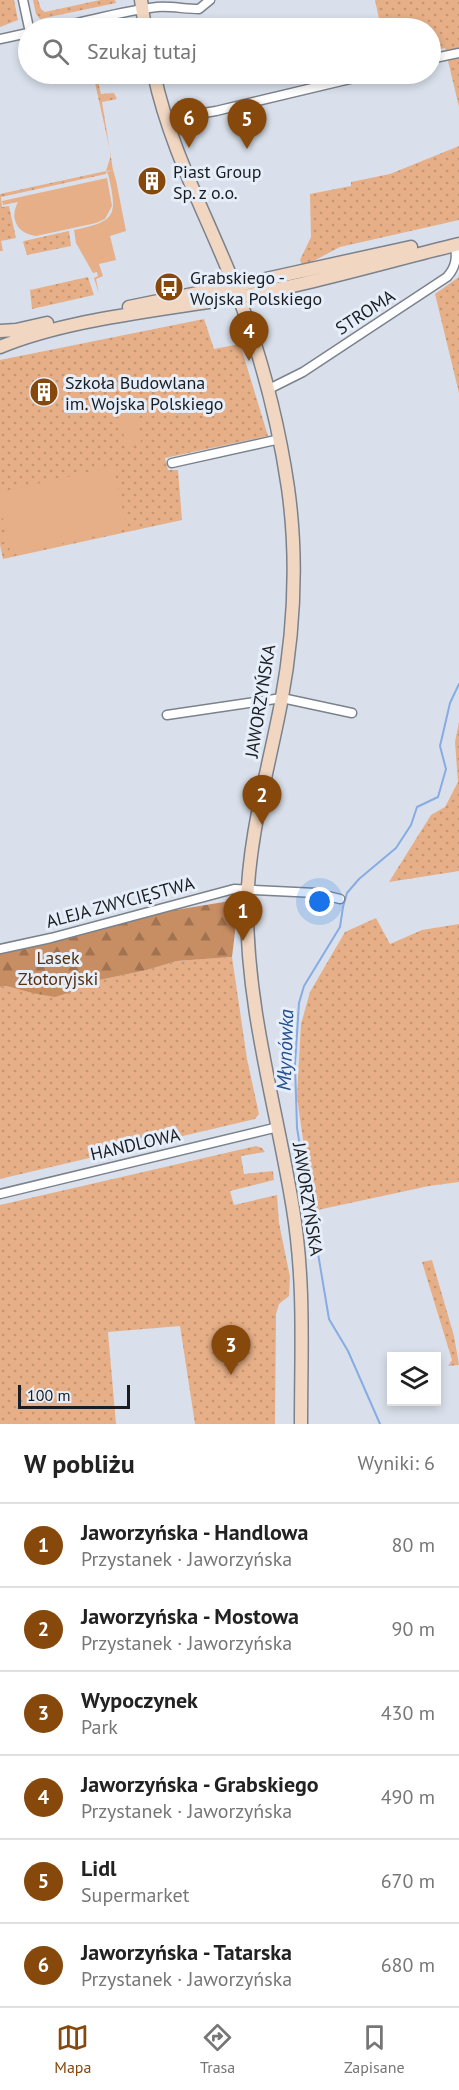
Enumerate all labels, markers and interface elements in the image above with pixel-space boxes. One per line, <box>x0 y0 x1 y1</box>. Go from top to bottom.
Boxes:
search box <box>18 18 441 84</box>
icon: search <box>39 35 72 68</box>
text: Szukaj tutaj <box>87 37 197 65</box>
pin: 6 <box>170 98 208 148</box>
pin: 5 <box>228 100 266 149</box>
place label: Piast Group Sp. z o.o. <box>173 160 262 204</box>
building icon: Piast Group Sp. z o.o. <box>136 165 168 197</box>
place label: Grabskiego - Wojska Polskiego <box>190 266 322 310</box>
bus stop icon: Grabskiego - Wojska Polskiego <box>153 271 185 303</box>
street label: STROMA <box>331 284 400 340</box>
pin: 4 <box>230 312 268 361</box>
place label: Szkoła Budowlana im. Wojska Polskiego <box>65 371 224 415</box>
building icon: Szkoła Budowlana im. Wojska Polskiego <box>28 376 60 408</box>
street label: JAWORZYŃSKA <box>240 642 280 760</box>
pin: 2 <box>242 776 282 825</box>
street label: ALEJA ZWYCIĘSTWA <box>43 871 197 933</box>
your location <box>305 887 334 916</box>
pin: 1 <box>224 892 262 941</box>
park label: Lasek Złotoryjski <box>18 946 98 990</box>
water label: Młynówka <box>271 1009 299 1091</box>
street label: HANDLOWA <box>88 1122 183 1165</box>
street label: JAWORZYŃSKA <box>288 1140 328 1258</box>
pin: 3 <box>212 1326 250 1375</box>
map controls <box>387 1352 441 1406</box>
button: layers <box>387 1352 441 1406</box>
scale bar <box>18 1382 130 1410</box>
text: 100 m <box>27 1385 70 1405</box>
text: W pobliżu <box>24 1447 135 1480</box>
text: Wyniki: 6 <box>358 1450 435 1476</box>
text: Jaworzyńska - Handlowa <box>81 1518 308 1546</box>
text: 1 <box>38 1532 49 1558</box>
text: 80 m <box>392 1532 435 1558</box>
text: Przystanek · Jaworzyńska <box>81 1546 292 1572</box>
text: Jaworzyńska - Mostowa <box>81 1602 299 1630</box>
text: 2 <box>38 1616 49 1642</box>
text: 90 m <box>392 1616 435 1642</box>
text: Przystanek · Jaworzyńska <box>81 1630 292 1656</box>
text: Wypoczynek <box>81 1686 198 1714</box>
text: 3 <box>38 1700 49 1726</box>
text: 430 m <box>381 1700 435 1726</box>
text: Park <box>81 1714 118 1740</box>
text: Jaworzyńska - Grabskiego <box>81 1770 319 1798</box>
text: 4 <box>38 1784 49 1810</box>
text: 490 m <box>381 1784 435 1810</box>
text: Przystanek · Jaworzyńska <box>81 1798 292 1824</box>
text: Lidl <box>81 1854 117 1882</box>
text: 5 <box>38 1868 49 1894</box>
text: 670 m <box>381 1868 435 1894</box>
text: Supermarket <box>81 1882 189 1908</box>
text: Jaworzyńska - Tatarska <box>81 1938 292 1966</box>
text: 6 <box>38 1952 49 1978</box>
text: 680 m <box>381 1952 435 1978</box>
text: Przystanek · Jaworzyńska <box>81 1966 292 1992</box>
tab: Mapa <box>54 2021 91 2077</box>
tab: Trasa <box>200 2021 235 2077</box>
tab: Zapisane <box>344 2021 405 2077</box>

